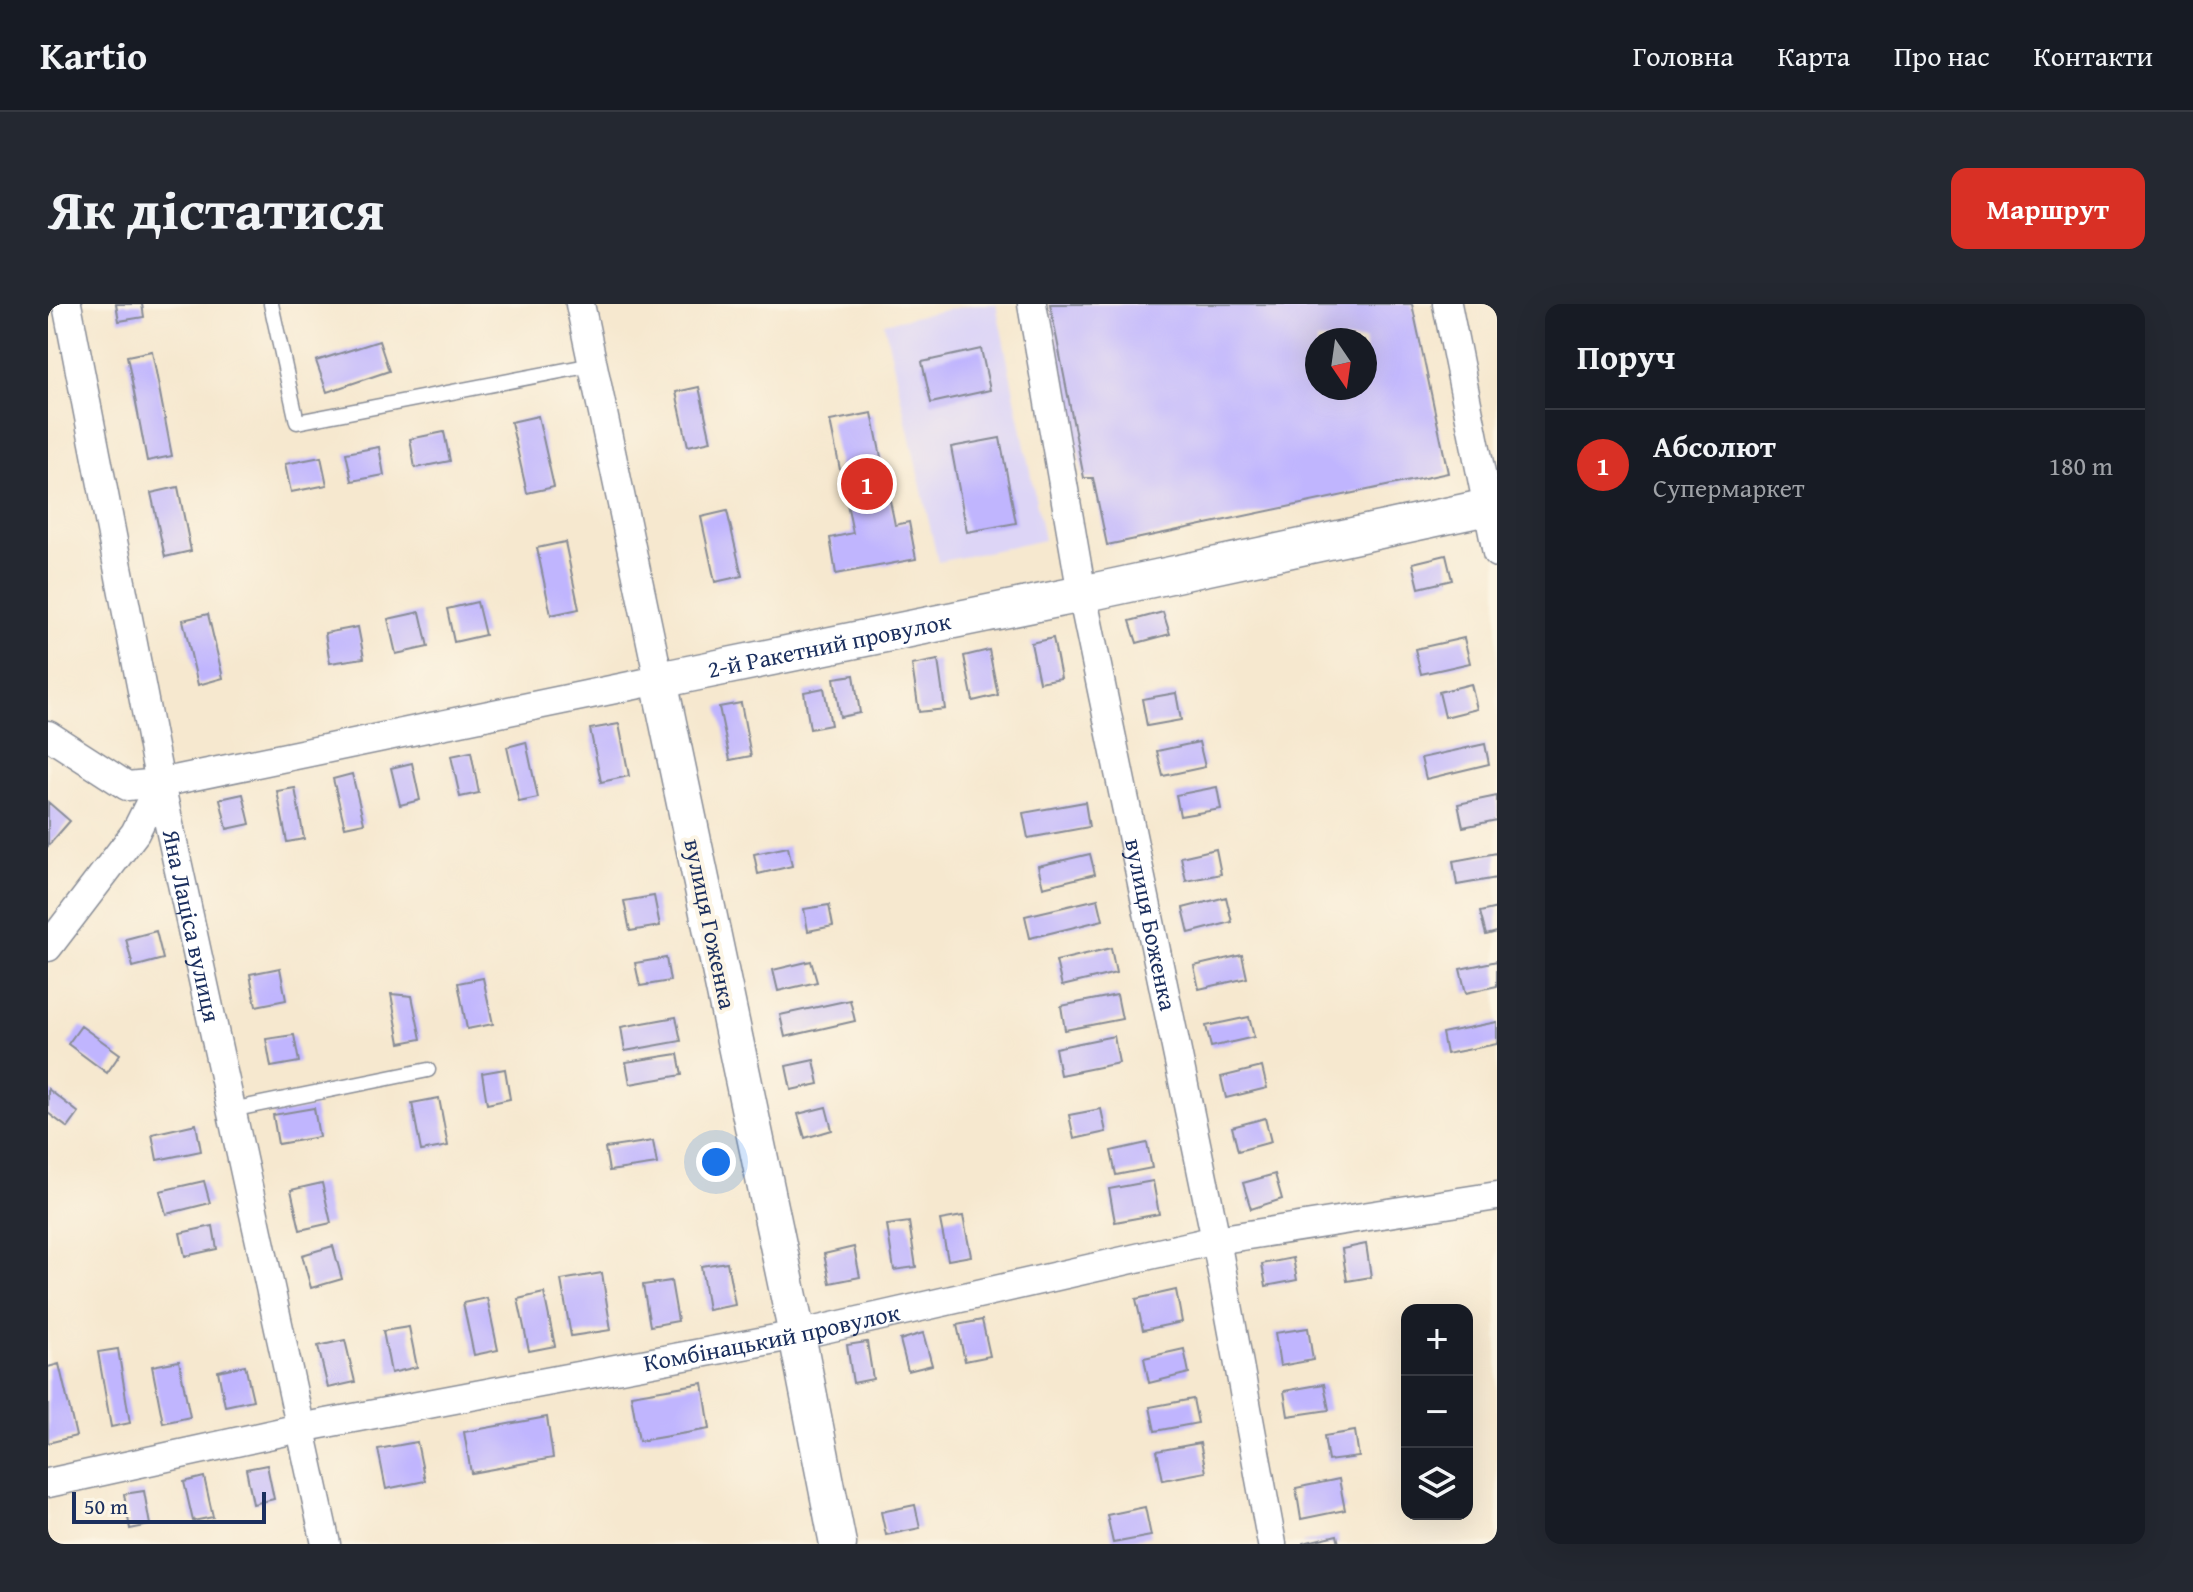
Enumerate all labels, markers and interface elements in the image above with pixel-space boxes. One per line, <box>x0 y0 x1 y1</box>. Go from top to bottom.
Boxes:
text: Kartio <box>40 27 147 83</box>
text: Головна <box>1633 35 1733 76</box>
text: Карта <box>1777 35 1850 76</box>
text: Про нас <box>1894 35 1990 76</box>
text: Контакти <box>2034 35 2153 76</box>
text: Як дістатися <box>48 167 384 250</box>
button: Маршрут <box>1951 168 2145 249</box>
north arrow <box>1305 328 1377 400</box>
text: Поруч <box>1577 332 1675 381</box>
text: Абсолют <box>1653 424 1776 468</box>
text: 1 <box>1596 446 1610 485</box>
text: 180 m <box>2048 446 2113 485</box>
pin: 1 <box>841 454 893 514</box>
text: Супермаркет <box>1653 468 1805 507</box>
street label: 2-й Ракетний провулок <box>704 603 954 687</box>
street label: Яна Лаціса вулиця <box>153 825 230 1025</box>
street label: вулиця Боженка <box>1116 835 1186 1014</box>
street label: вулиця Гоженка <box>675 836 746 1013</box>
your location <box>696 1142 736 1182</box>
street label: Комбінацький провулок <box>640 1294 903 1380</box>
map controls <box>1401 1304 1473 1520</box>
button: + <box>1401 1304 1473 1376</box>
button: − <box>1401 1376 1473 1448</box>
button: layers <box>1401 1448 1473 1520</box>
scale bar <box>72 1488 266 1524</box>
text: 50 m <box>84 1490 128 1522</box>

